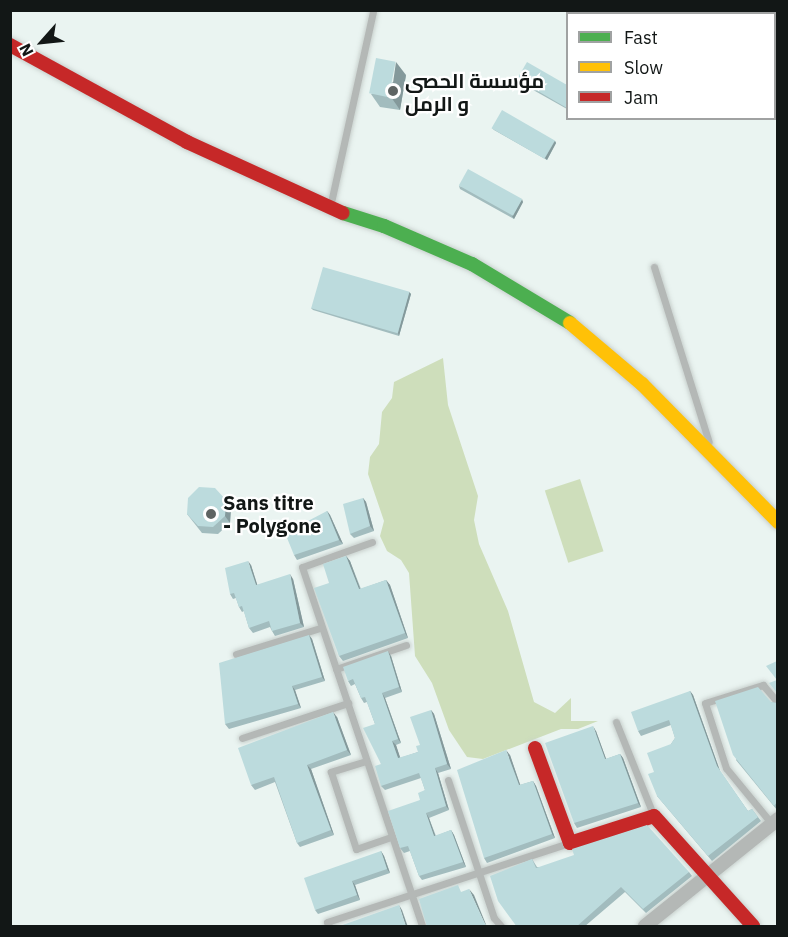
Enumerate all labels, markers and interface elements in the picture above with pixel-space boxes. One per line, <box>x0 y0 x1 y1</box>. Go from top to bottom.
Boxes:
north arrow <box>12 12 72 72</box>
legend <box>566 12 776 120</box>
text: Fast <box>624 26 658 49</box>
text: N <box>14 40 38 60</box>
text: Slow <box>624 56 663 79</box>
place label: مؤسسة الحصى و الرمل <box>405 68 544 115</box>
marker: مؤسسة الحصى و الرمل <box>386 84 400 98</box>
text: Jam <box>624 86 659 109</box>
place label: Sans titre - Polygone <box>223 490 321 537</box>
marker: Sans titre - Polygone <box>204 507 218 521</box>

